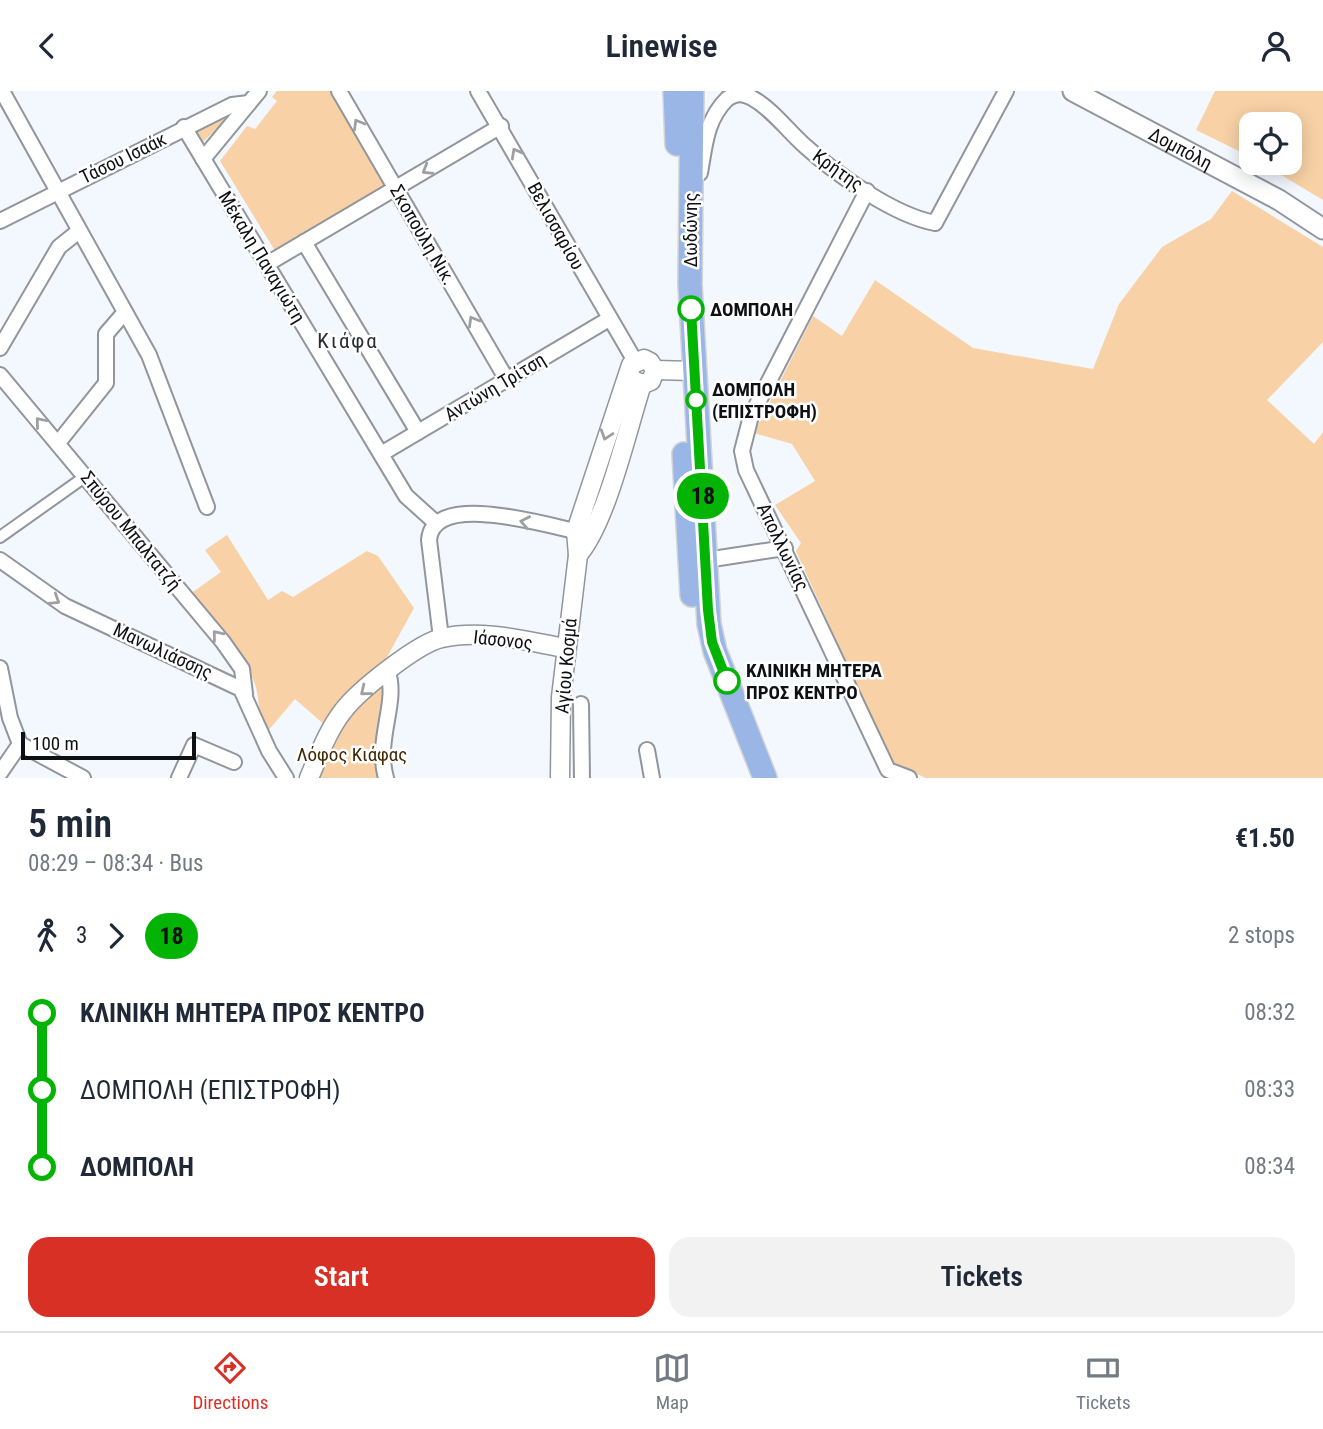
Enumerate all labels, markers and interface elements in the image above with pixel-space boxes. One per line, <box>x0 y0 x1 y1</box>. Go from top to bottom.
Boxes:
icon: back <box>28 27 66 65</box>
text: Linewise <box>605 27 718 65</box>
icon: person <box>1257 27 1295 65</box>
map controls <box>1239 112 1302 175</box>
button: locate <box>1239 112 1302 175</box>
one-way arrow <box>354 119 367 132</box>
street label: Δομπόλη <box>1145 122 1217 174</box>
street label: Τάσου Ισαάκ <box>76 127 170 189</box>
street label: Κρήτης <box>808 144 868 196</box>
one-way arrow <box>511 147 524 160</box>
one-way arrow <box>422 161 435 174</box>
street label: Βελισσαρίου <box>523 178 589 274</box>
street label: Σκοπούλη Νικ. <box>385 181 461 289</box>
street label: Μέκαλη Παναγιώτη <box>214 187 310 327</box>
street label: Δωδώνης <box>679 193 702 267</box>
marker: ΔΟΜΠΟΛΗ <box>678 296 704 322</box>
place label: ΔΟΜΠΟΛΗ <box>710 298 793 321</box>
one-way arrow <box>468 315 481 328</box>
district label: Κιάφα <box>317 329 379 353</box>
street label: Αντώνη Τρίτση <box>440 348 550 426</box>
place label: ΔΟΜΠΟΛΗ (ΕΠΙΣΤΡΟΦΗ) <box>712 378 817 423</box>
marker: ΔΟΜΠΟΛΗ (ΕΠΙΣΤΡΟΦΗ) <box>686 390 706 410</box>
one-way arrow <box>36 417 48 430</box>
one-way arrow <box>600 429 614 441</box>
street label: Σπύρου Μπαλτατζή <box>76 467 186 595</box>
line badge: 18 <box>672 473 734 519</box>
text: 18 <box>691 482 715 510</box>
street label: Απολλωνίας <box>752 499 814 595</box>
one-way arrow <box>519 515 531 530</box>
one-way arrow <box>47 592 60 605</box>
street label: Αγίου Κοσμά <box>550 617 582 715</box>
street label: Μανωλιάσσης <box>110 618 216 684</box>
street label: Ιάσονος <box>472 625 534 655</box>
one-way arrow <box>212 630 225 643</box>
place label: ΚΛΙΝΙΚΗ ΜΗΤΕΡΑ ΠΡΟΣ ΚΕΝΤΡΟ <box>746 659 883 704</box>
marker: ΚΛΙΝΙΚΗ ΜΗΤΕΡΑ ΠΡΟΣ ΚΕΝΤΡΟ <box>714 668 740 694</box>
one-way arrow <box>361 682 373 695</box>
scale bar <box>21 729 196 761</box>
text: 100 m <box>32 732 79 755</box>
park label: Λόφος Κιάφας <box>297 743 407 766</box>
text: 5 min <box>28 802 112 846</box>
text: €1.50 <box>1235 823 1295 853</box>
text: 08:29 – 08:34 · Bus <box>28 850 204 877</box>
icon: walk <box>28 917 66 955</box>
icon: forward <box>97 917 135 955</box>
text: 3 <box>76 922 87 949</box>
text: 18 <box>159 922 184 950</box>
text: 2 stops <box>1228 922 1295 949</box>
text: ΚΛΙΝΙΚΗ ΜΗΤΕΡΑ ΠΡΟΣ ΚΕΝΤΡΟ <box>80 998 425 1028</box>
text: 08:32 <box>1244 999 1295 1026</box>
text: ΔΟΜΠΟΛΗ (ΕΠΙΣΤΡΟΦΗ) <box>80 1075 341 1105</box>
text: 08:33 <box>1244 1076 1295 1103</box>
text: ΔΟΜΠΟΛΗ <box>80 1152 194 1182</box>
text: 08:34 <box>1244 1153 1295 1180</box>
button: Start <box>28 1237 655 1317</box>
button: Tickets <box>669 1237 1295 1317</box>
tab: Directions <box>192 1349 268 1414</box>
tab: Map <box>653 1349 691 1414</box>
tab: Tickets <box>1076 1349 1131 1414</box>

